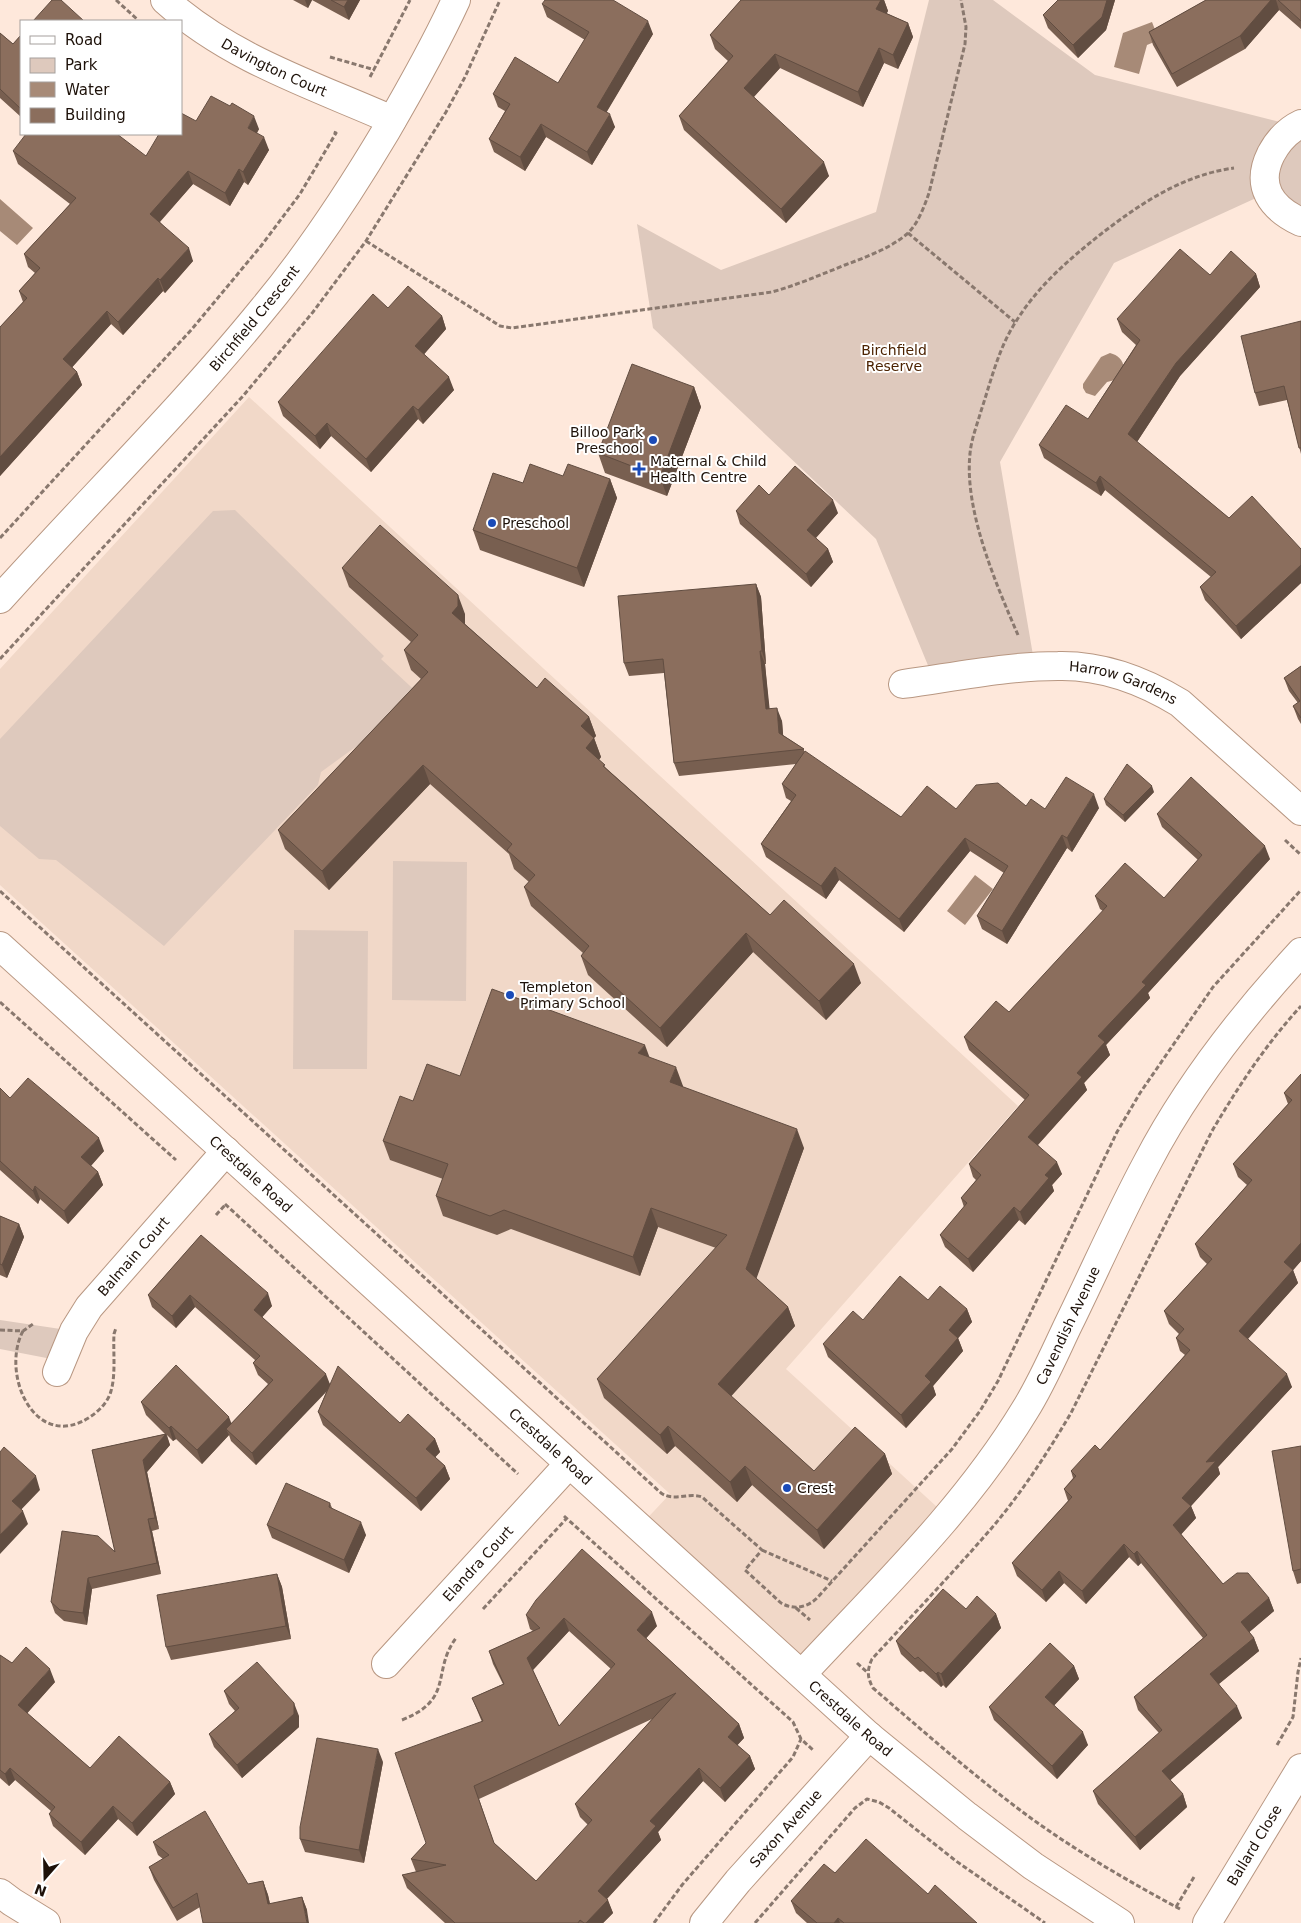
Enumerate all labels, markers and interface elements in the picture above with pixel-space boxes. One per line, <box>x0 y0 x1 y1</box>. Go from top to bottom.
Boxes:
legend <box>20 20 182 135</box>
text: Road <box>65 31 103 49</box>
street label: Davington Court <box>219 35 330 100</box>
text: Park <box>65 56 98 74</box>
text: Water <box>65 81 110 99</box>
text: Building <box>65 106 126 124</box>
street label: Birchfield Crescent <box>206 262 303 374</box>
park label: Birchfield Reserve <box>861 342 927 374</box>
place label: Billoo Park Preschool <box>570 424 644 456</box>
marker: Billoo Park Preschool <box>647 434 659 446</box>
place label: Maternal & Child Health Centre <box>650 453 767 485</box>
marker: Maternal & Child Health Centre <box>632 462 646 476</box>
place label: Preschool <box>502 515 569 531</box>
marker: Preschool <box>486 517 498 529</box>
street label: Harrow Gardens <box>1069 658 1180 708</box>
place label: Templeton Primary School <box>519 979 625 1011</box>
marker: Templeton Primary School <box>504 989 516 1001</box>
street label: Crestdale Road <box>206 1132 296 1216</box>
street label: Balmain Court <box>94 1213 173 1299</box>
street label: Cavendish Avenue <box>1033 1264 1103 1388</box>
street label: Crestdale Road <box>506 1405 595 1488</box>
place label: Crest <box>797 1480 834 1496</box>
marker: Crest <box>781 1482 793 1494</box>
street label: Elandra Court <box>439 1522 517 1605</box>
street label: Crestdale Road <box>805 1677 896 1760</box>
street label: Saxon Avenue <box>746 1786 825 1871</box>
street label: Ballard Close <box>1224 1802 1285 1889</box>
north arrow <box>20 1853 70 1903</box>
text: N <box>32 1881 49 1900</box>

